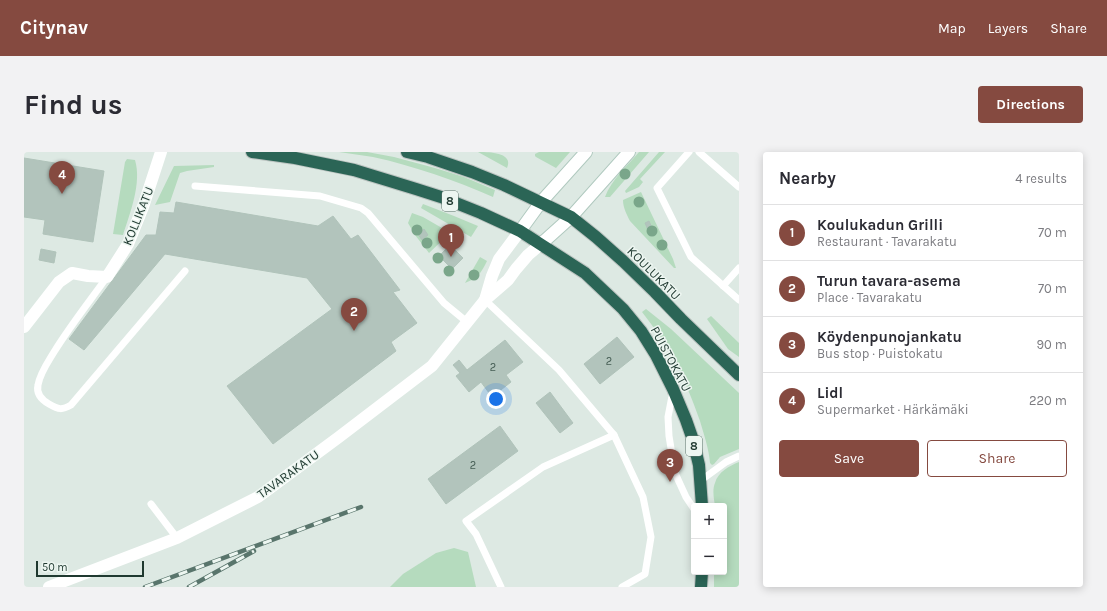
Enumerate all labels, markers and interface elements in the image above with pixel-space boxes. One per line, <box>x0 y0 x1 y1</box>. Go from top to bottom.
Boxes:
text: Citynav <box>20 17 88 39</box>
text: Map <box>938 20 966 37</box>
text: Layers <box>988 20 1028 37</box>
text: Share <box>1050 20 1087 37</box>
button: Directions <box>978 86 1083 123</box>
text: Find us <box>24 88 123 121</box>
pin: 4 <box>49 161 75 194</box>
text: Nearby <box>779 168 836 188</box>
text: 4 results <box>1015 171 1067 186</box>
street label: KOLLIKATU <box>119 184 157 248</box>
road number: 8 <box>442 191 458 211</box>
text: Koulukadun Grilli <box>817 216 943 234</box>
pin: 1 <box>438 224 464 257</box>
text: 1 <box>790 225 794 240</box>
text: 70 m <box>1038 225 1067 240</box>
text: Restaurant · Tavarakatu <box>817 234 957 249</box>
street label: KOULUKATU <box>624 243 684 303</box>
text: Turun tavara-asema <box>817 272 961 290</box>
text: 2 <box>788 281 796 296</box>
text: 70 m <box>1038 281 1067 296</box>
text: Place · Tavarakatu <box>817 290 922 305</box>
pin: 2 <box>341 298 367 331</box>
street label: PUISTOKATU <box>647 324 695 394</box>
text: Köydenpunojankatu <box>817 328 962 346</box>
text: 3 <box>788 337 796 352</box>
text: 90 m <box>1036 337 1067 352</box>
text: Bus stop · Puistokatu <box>817 346 943 361</box>
house number: 2 <box>606 355 612 368</box>
house number: 2 <box>490 361 496 374</box>
text: Lidl <box>817 384 843 402</box>
your location <box>486 389 506 409</box>
text: 4 <box>788 393 796 408</box>
text: 220 m <box>1029 393 1067 408</box>
text: Supermarket · Härkämäki <box>817 402 969 417</box>
road number: 8 <box>686 436 702 456</box>
button: Save <box>779 440 919 477</box>
button: Share <box>927 440 1067 477</box>
street label: TAVARAKATU <box>254 447 322 501</box>
pin: 3 <box>657 449 683 482</box>
house number: 2 <box>470 459 476 472</box>
map controls <box>691 503 727 575</box>
button: + <box>691 503 727 539</box>
button: − <box>691 539 727 575</box>
scale bar <box>36 559 144 578</box>
text: 50 m <box>42 561 68 574</box>

